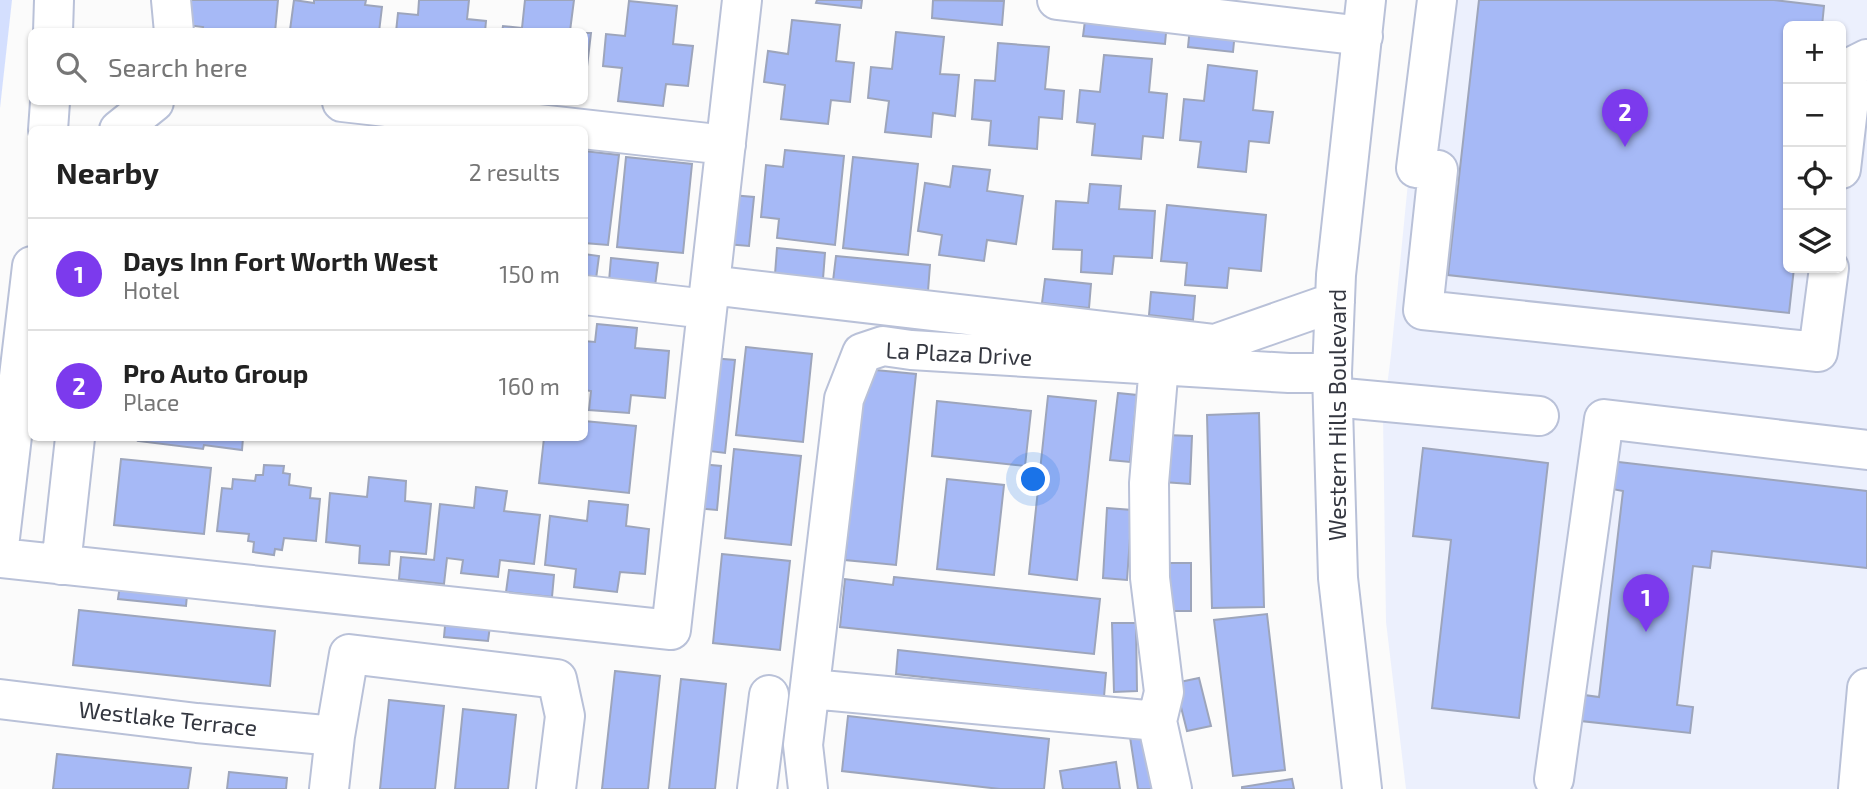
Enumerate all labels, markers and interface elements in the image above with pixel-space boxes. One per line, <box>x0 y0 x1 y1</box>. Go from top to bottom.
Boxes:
map controls <box>1783 21 1846 273</box>
button: + <box>1783 21 1846 84</box>
search box <box>28 28 588 105</box>
icon: search <box>52 48 90 86</box>
text: Search here <box>108 51 248 82</box>
button: − <box>1783 84 1846 147</box>
pin: 2 <box>1602 89 1648 147</box>
button: locate <box>1783 147 1846 210</box>
text: Nearby <box>56 154 159 190</box>
text: 2 results <box>469 158 560 186</box>
button: layers <box>1783 210 1846 273</box>
text: Days Inn Fort Worth West <box>123 245 438 276</box>
text: 1 <box>74 260 84 288</box>
text: 150 m <box>499 260 560 288</box>
text: Hotel <box>123 276 179 304</box>
street label: Western Hills Boulevard <box>1323 289 1351 541</box>
street label: La Plaza Drive <box>885 335 1033 371</box>
text: Pro Auto Group <box>123 357 308 388</box>
text: 2 <box>72 372 86 400</box>
text: 160 m <box>499 372 560 400</box>
text: Place <box>123 388 179 416</box>
your location <box>1016 462 1050 496</box>
pin: 1 <box>1623 574 1669 632</box>
street label: Westlake Terrace <box>77 695 259 741</box>

